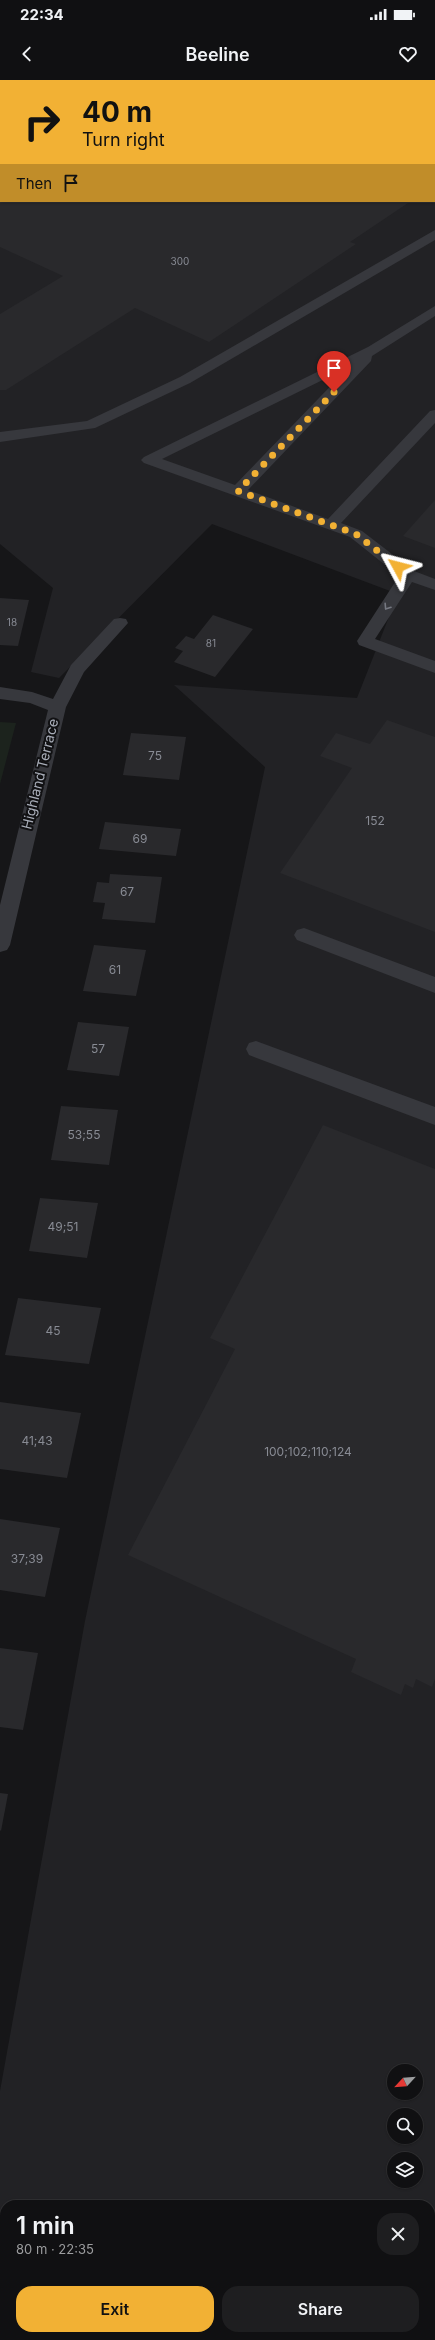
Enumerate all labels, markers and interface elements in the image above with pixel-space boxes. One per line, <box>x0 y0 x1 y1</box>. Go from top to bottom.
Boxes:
text: 22:34 <box>20 5 64 24</box>
icon: back <box>16 43 38 65</box>
icon: heart <box>397 43 419 65</box>
text: Beeline <box>185 44 250 65</box>
text: 40 m <box>82 95 152 129</box>
icon: right <box>16 96 68 148</box>
text: Turn right <box>82 129 165 150</box>
icon: arrive <box>60 172 82 194</box>
text: Then <box>16 174 52 193</box>
house number: 300 <box>171 255 189 267</box>
pin <box>317 351 351 392</box>
icon: arrive <box>323 357 345 379</box>
position arrow <box>377 546 419 588</box>
one-way arrow <box>385 603 392 610</box>
house number: 18 <box>7 616 17 628</box>
house number: 81 <box>206 637 216 649</box>
street label: Highland Terrace <box>18 717 62 831</box>
house number: 75 <box>148 748 162 763</box>
house number: 152 <box>365 813 385 828</box>
house number: 69 <box>133 831 147 846</box>
house number: 67 <box>120 884 134 899</box>
house number: 61 <box>109 962 121 977</box>
house number: 57 <box>91 1041 105 1056</box>
house number: 53;55 <box>68 1127 100 1142</box>
house number: 49;51 <box>48 1219 79 1234</box>
house number: 45 <box>45 1323 61 1338</box>
house number: 41;43 <box>21 1433 53 1448</box>
house number: 100;102;110;124 <box>264 1444 352 1459</box>
house number: 37;39 <box>11 1551 43 1566</box>
north arrow <box>387 2064 423 2100</box>
map controls <box>387 2064 423 2188</box>
button: search <box>387 2108 423 2144</box>
button: layers <box>387 2152 423 2188</box>
text: 1 min <box>16 2211 75 2240</box>
button: close <box>377 2213 419 2255</box>
text: 80 m · 22:35 <box>16 2241 94 2257</box>
button: Exit <box>16 2286 214 2332</box>
button: Share <box>222 2286 419 2332</box>

